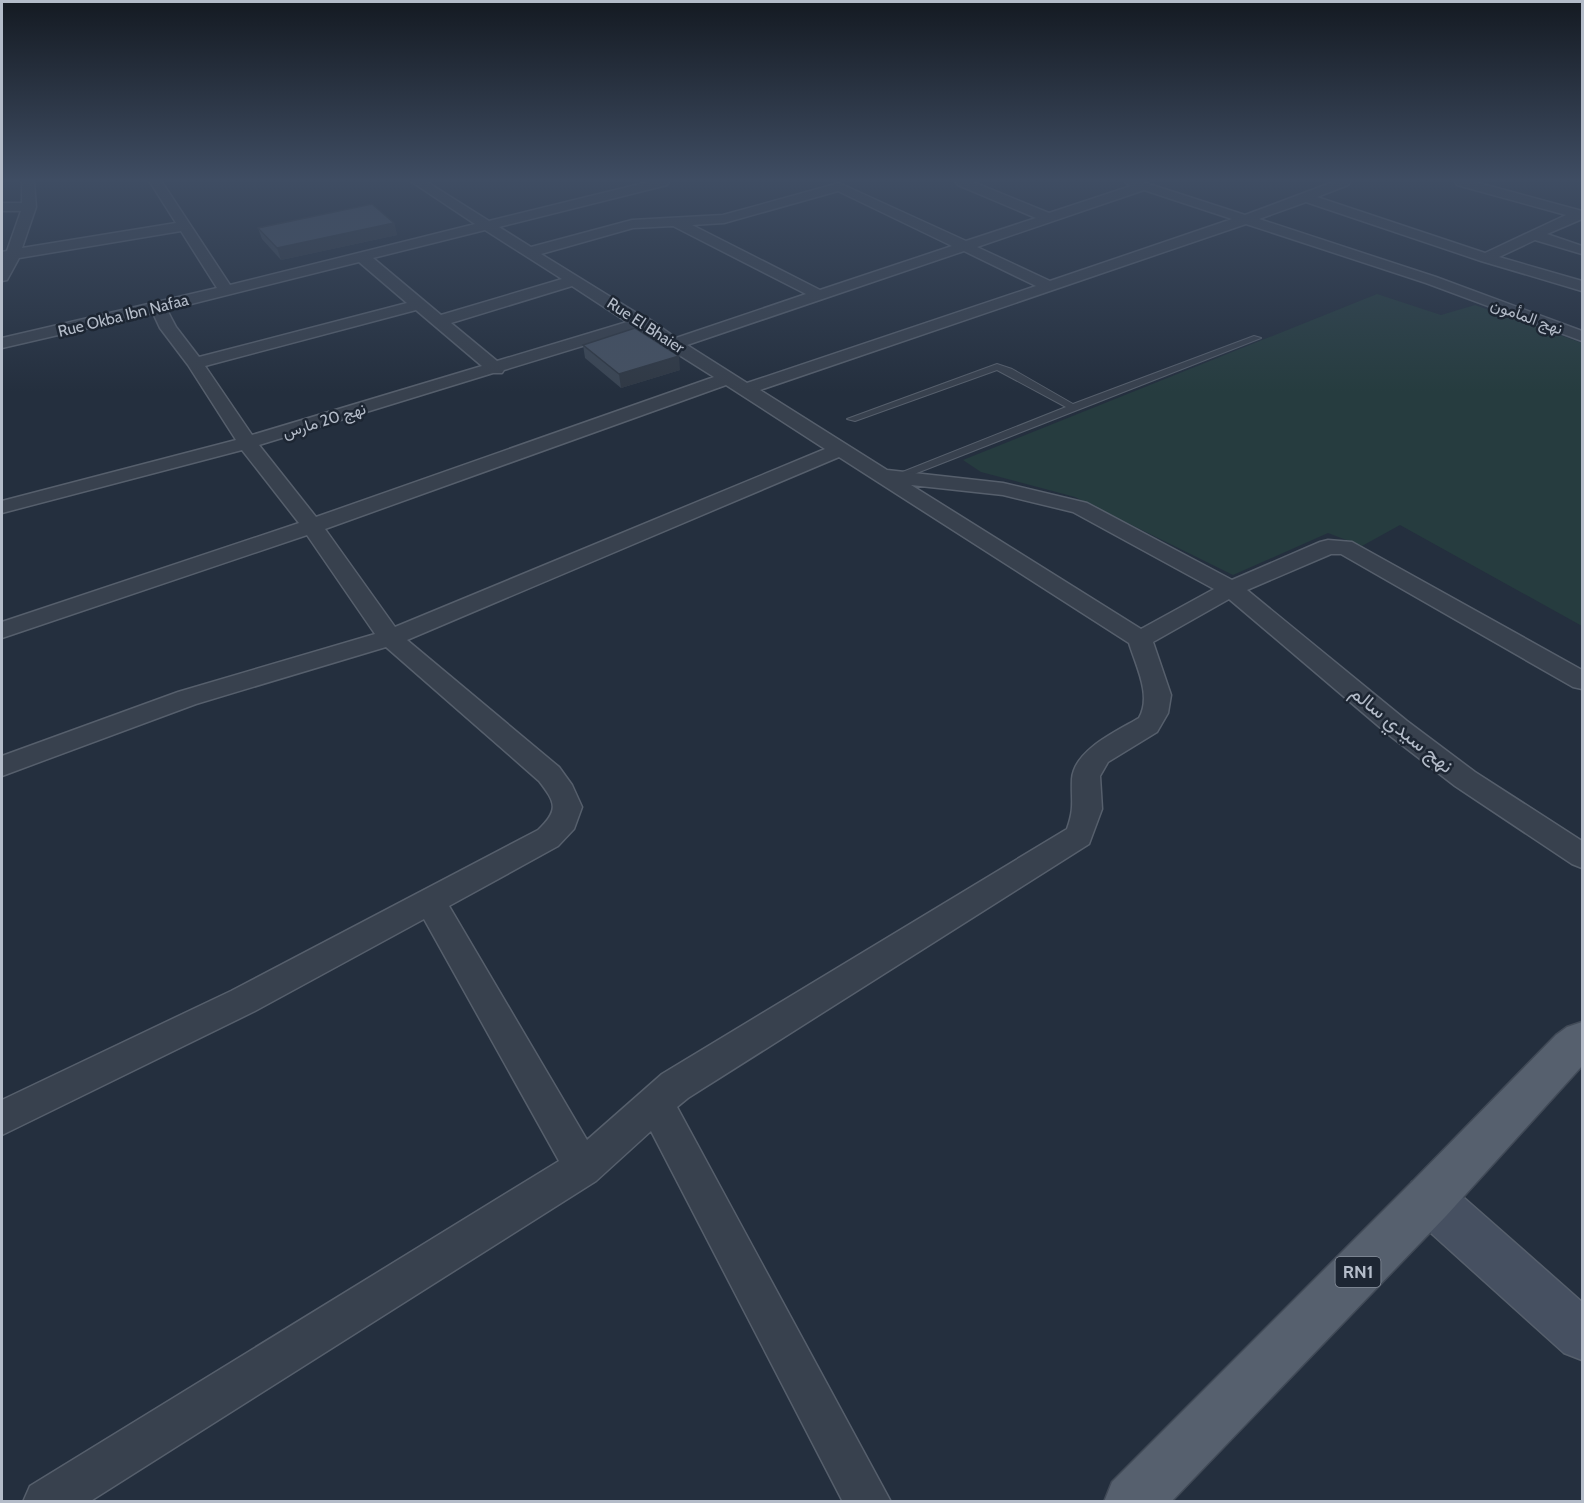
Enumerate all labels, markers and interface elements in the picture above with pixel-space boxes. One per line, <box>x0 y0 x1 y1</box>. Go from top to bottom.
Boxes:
street label: Rue Okba Ibn Nafaa <box>56 290 191 341</box>
street label: Rue El Bhaier <box>604 293 689 358</box>
street label: نهج المأمون <box>1488 295 1565 340</box>
street label: نهج 20 مارس <box>280 399 369 444</box>
street label: نهج سيدي سالم <box>1342 680 1458 782</box>
road number: RN1 <box>1336 1257 1380 1287</box>

